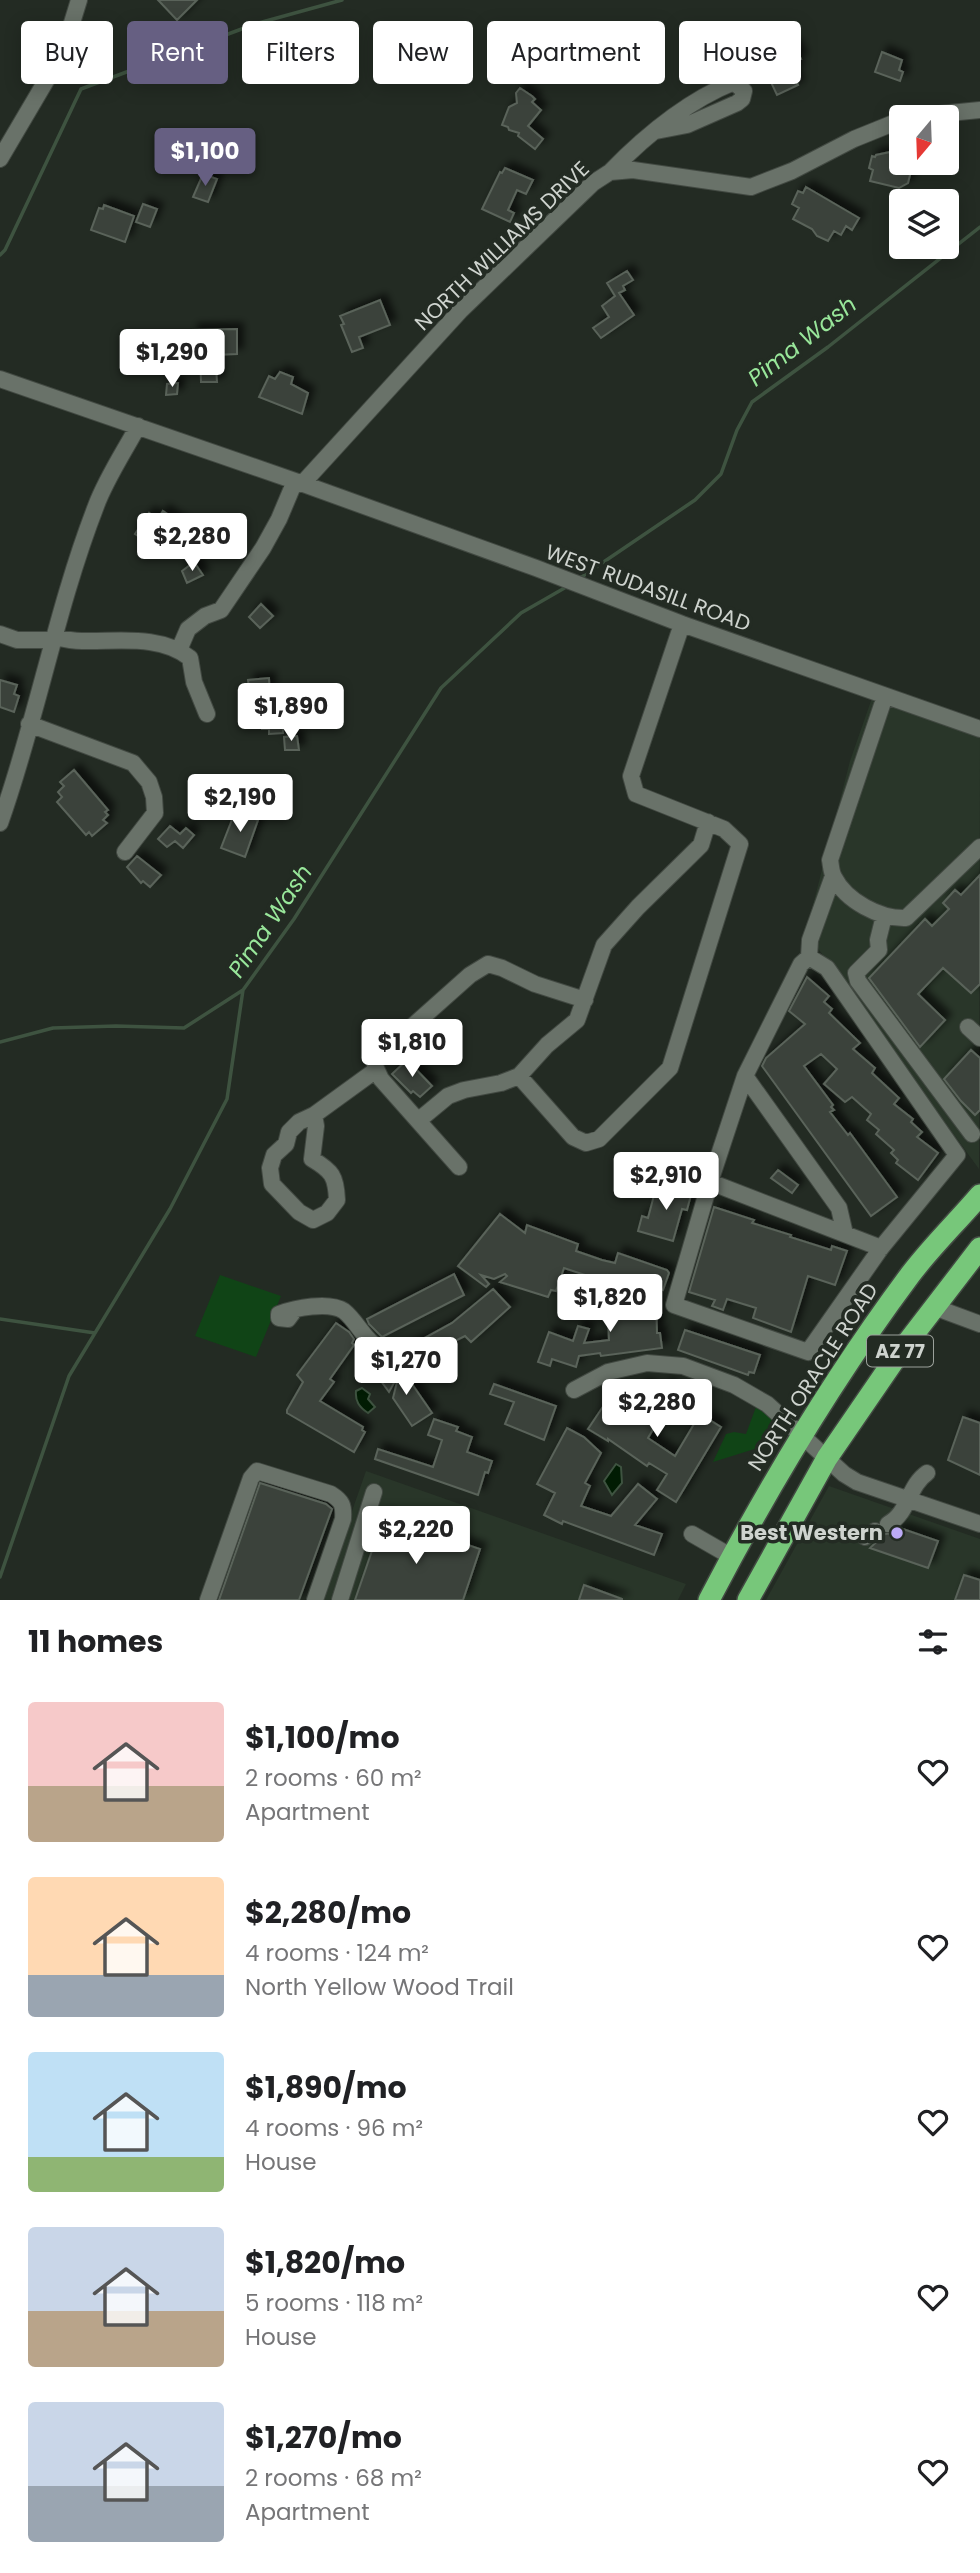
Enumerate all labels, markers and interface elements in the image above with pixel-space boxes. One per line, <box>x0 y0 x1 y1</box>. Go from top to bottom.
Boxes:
chip: Buy <box>21 21 113 84</box>
chip: Rent <box>127 21 228 84</box>
chip: Filters <box>242 21 359 84</box>
chip: New <box>373 21 473 84</box>
chip: Apartment <box>487 21 665 84</box>
chip: House <box>679 21 801 84</box>
north arrow <box>889 105 959 175</box>
map controls <box>889 105 959 259</box>
pin: $1,100 <box>148 128 262 188</box>
text: $1,100 <box>170 135 240 167</box>
street label: NORTH WILLIAMS DRIVE <box>408 154 595 337</box>
button: layers <box>889 189 959 259</box>
water label: Pima Wash <box>741 288 863 394</box>
pin: $1,290 <box>115 330 229 389</box>
text: $1,290 <box>136 336 208 368</box>
pin: $2,280 <box>135 514 249 573</box>
text: $2,280 <box>153 520 231 552</box>
street label: WEST RUDASILL ROAD <box>542 537 755 638</box>
pin: $1,890 <box>234 684 348 743</box>
text: $1,890 <box>254 690 328 722</box>
pin: $2,190 <box>183 774 297 834</box>
text: $2,190 <box>204 781 276 813</box>
water label: Pima Wash <box>220 858 320 984</box>
pin: $1,810 <box>355 1020 469 1079</box>
text: $1,810 <box>378 1026 446 1058</box>
pin: $2,910 <box>609 1152 723 1212</box>
text: $2,910 <box>630 1159 702 1191</box>
pin: $1,820 <box>553 1274 667 1334</box>
street label: NORTH ORACLE ROAD <box>741 1277 884 1476</box>
text: $1,820 <box>573 1281 647 1313</box>
road number: AZ 77 <box>867 1336 933 1366</box>
pin: $1,270 <box>349 1338 463 1397</box>
text: $1,270 <box>371 1344 441 1376</box>
pin: $2,280 <box>600 1380 714 1439</box>
text: $2,280 <box>618 1386 696 1418</box>
pin: $2,220 <box>359 1506 473 1566</box>
text: $2,220 <box>378 1513 454 1545</box>
place label: Best Western <box>740 1518 883 1547</box>
marker: Best Western <box>889 1525 905 1541</box>
text: 11 homes <box>28 1620 163 1663</box>
icon: filters <box>914 1623 952 1661</box>
text: $1,100/mo <box>245 1716 400 1759</box>
icon: home <box>84 1730 168 1814</box>
icon: heart <box>914 1753 952 1791</box>
text: 2 rooms · 60 m² <box>245 1762 422 1794</box>
text: Apartment <box>245 1796 370 1828</box>
text: $2,280/mo <box>245 1891 411 1934</box>
icon: home <box>84 1905 168 1989</box>
icon: heart <box>914 1928 952 1966</box>
text: 4 rooms · 124 m² <box>245 1937 429 1969</box>
text: North Yellow Wood Trail <box>245 1971 514 2003</box>
text: $1,890/mo <box>245 2066 407 2109</box>
icon: home <box>84 2080 168 2164</box>
icon: heart <box>914 2103 952 2141</box>
text: 4 rooms · 96 m² <box>245 2112 423 2144</box>
text: House <box>245 2146 317 2178</box>
text: $1,820/mo <box>245 2241 405 2284</box>
icon: home <box>84 2255 168 2339</box>
icon: heart <box>914 2278 952 2316</box>
text: 5 rooms · 118 m² <box>245 2287 423 2319</box>
text: House <box>245 2321 317 2353</box>
text: $1,270/mo <box>245 2416 402 2459</box>
icon: home <box>84 2430 168 2514</box>
icon: heart <box>914 2453 952 2491</box>
text: 2 rooms · 68 m² <box>245 2462 422 2494</box>
text: Apartment <box>245 2496 370 2528</box>

